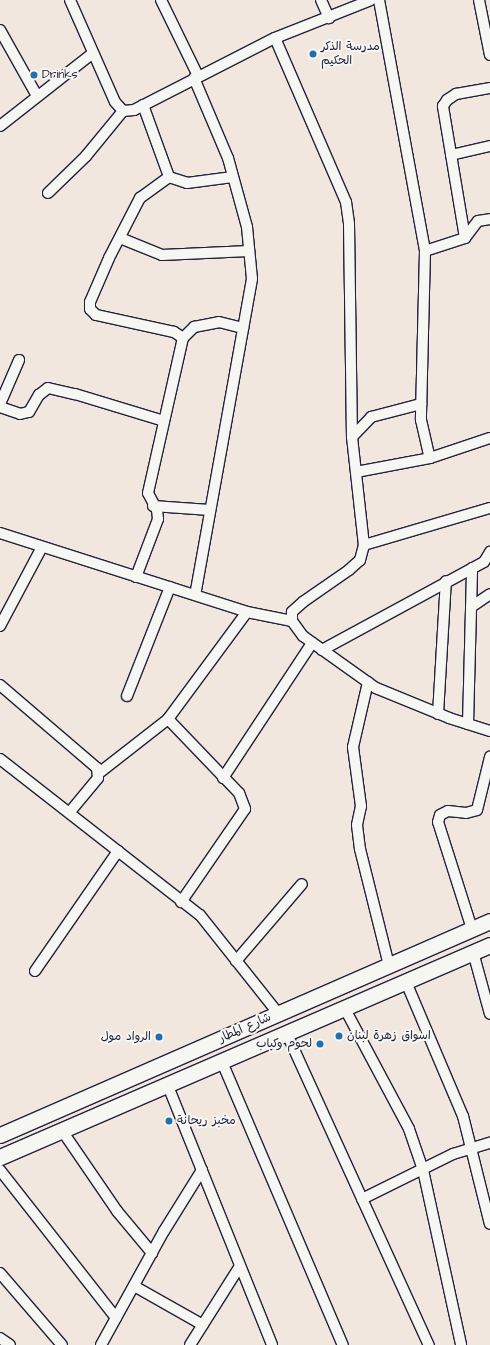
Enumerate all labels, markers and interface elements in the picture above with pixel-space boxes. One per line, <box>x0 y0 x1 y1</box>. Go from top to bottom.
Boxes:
place label: مدرسة الذكر الحكيم <box>321 40 380 68</box>
marker: مدرسة الذكر الحكيم <box>308 49 318 59</box>
place label: Drinks <box>42 68 78 82</box>
marker: Drinks <box>29 70 39 80</box>
street label: شارع المطار <box>217 1010 273 1046</box>
place label: اسواق زهرة لبنان <box>347 1029 431 1043</box>
place label: الرواد مول <box>101 1030 151 1044</box>
marker: اسواق زهرة لبنان <box>334 1031 344 1041</box>
marker: الرواد مول <box>154 1032 164 1042</box>
place label: لحوم وكباب <box>256 1037 312 1051</box>
marker: لحوم وكباب <box>315 1039 325 1049</box>
place label: مخبز ريحانة <box>177 1114 236 1128</box>
marker: مخبز ريحانة <box>164 1116 174 1126</box>

